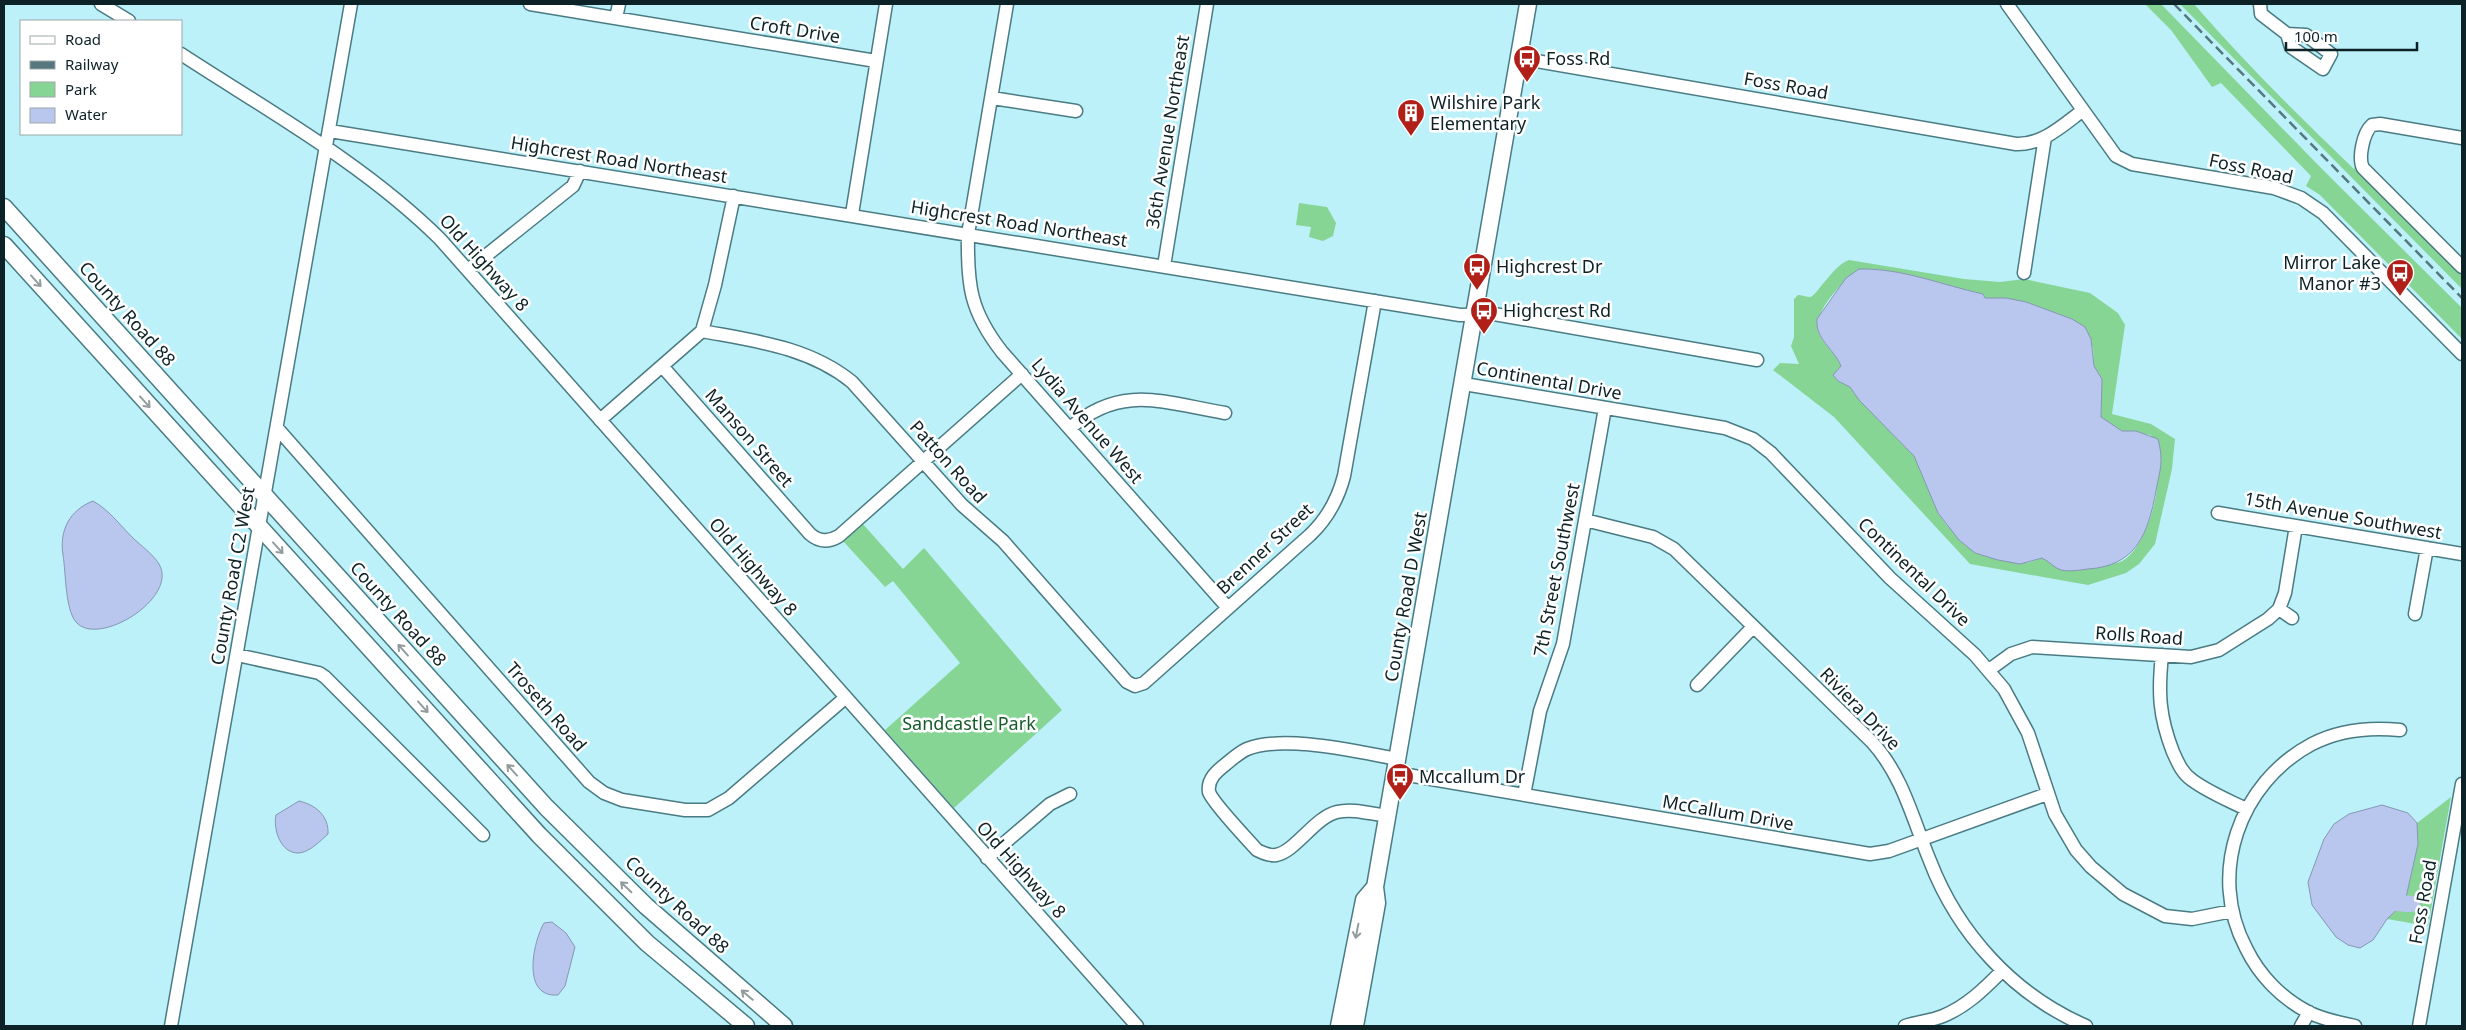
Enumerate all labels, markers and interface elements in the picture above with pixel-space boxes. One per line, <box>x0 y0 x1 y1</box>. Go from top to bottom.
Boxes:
street label: Croft Drive <box>748 10 842 48</box>
legend <box>20 20 182 135</box>
scale bar <box>2286 20 2417 52</box>
text: 100 m <box>2294 26 2338 46</box>
text: Road <box>65 29 101 49</box>
street label: 36th Avenue Northeast <box>1140 33 1194 230</box>
bus stop icon: Foss Rd <box>1512 44 1542 83</box>
place label: Foss Rd <box>1546 46 1610 70</box>
text: Railway <box>65 54 119 74</box>
street label: Foss Road <box>1742 66 1830 104</box>
text: Park <box>65 79 97 99</box>
place label: Wilshire Park Elementary <box>1430 90 1541 135</box>
building icon: Wilshire Park Elementary <box>1396 98 1426 137</box>
text: Water <box>65 104 107 124</box>
street label: Highcrest Road Northeast <box>509 130 730 188</box>
street label: Foss Road <box>2207 147 2295 189</box>
street label: Highcrest Road Northeast <box>909 194 1130 252</box>
street label: Old Highway 8 <box>435 209 535 316</box>
place label: Mirror Lake Manor #3 <box>2283 250 2381 295</box>
bus stop icon: Highcrest Dr <box>1462 252 1492 291</box>
place label: Highcrest Dr <box>1496 254 1603 278</box>
street label: County Road 88 <box>74 256 181 371</box>
bus stop icon: Mirror Lake Manor #3 <box>2385 258 2415 297</box>
one-way arrow <box>31 275 42 288</box>
bus stop icon: Highcrest Rd <box>1469 296 1499 335</box>
place label: Highcrest Rd <box>1503 298 1611 322</box>
street label: Lydia Avenue West <box>1027 353 1149 488</box>
street label: Continental Drive <box>1475 355 1624 405</box>
street label: Manson Street <box>700 383 800 492</box>
one-way arrow <box>140 396 151 409</box>
street label: Patton Road <box>905 415 992 508</box>
street label: 7th Street Southwest <box>1527 480 1585 659</box>
street label: County Road C2 West <box>204 484 260 667</box>
street label: 15th Avenue Southwest <box>2243 486 2444 544</box>
street label: Brenner Street <box>1211 497 1318 599</box>
street label: County Road D West <box>1378 509 1432 684</box>
street label: Continental Drive <box>1853 511 1976 631</box>
street label: Old Highway 8 <box>704 512 803 621</box>
one-way arrow <box>272 542 284 555</box>
street label: County Road 88 <box>345 556 452 671</box>
street label: Rolls Road <box>2094 620 2184 650</box>
one-way arrow <box>397 643 409 656</box>
street label: Troseth Road <box>501 656 592 756</box>
street label: Riviera Drive <box>1815 662 1906 755</box>
one-way arrow <box>417 701 429 714</box>
park label: Sandcastle Park <box>902 711 1036 735</box>
bus stop icon: Mccallum Dr <box>1385 762 1415 801</box>
one-way arrow <box>506 764 518 777</box>
place label: Mccallum Dr <box>1419 764 1526 788</box>
street label: McCallum Drive <box>1661 789 1796 835</box>
street label: Old Highway 8 <box>972 816 1072 923</box>
street label: County Road 88 <box>621 850 735 959</box>
street label: Foss Road <box>2403 858 2441 946</box>
one-way arrow <box>620 881 632 893</box>
one-way arrow <box>1352 922 1362 938</box>
one-way arrow <box>740 989 753 1001</box>

